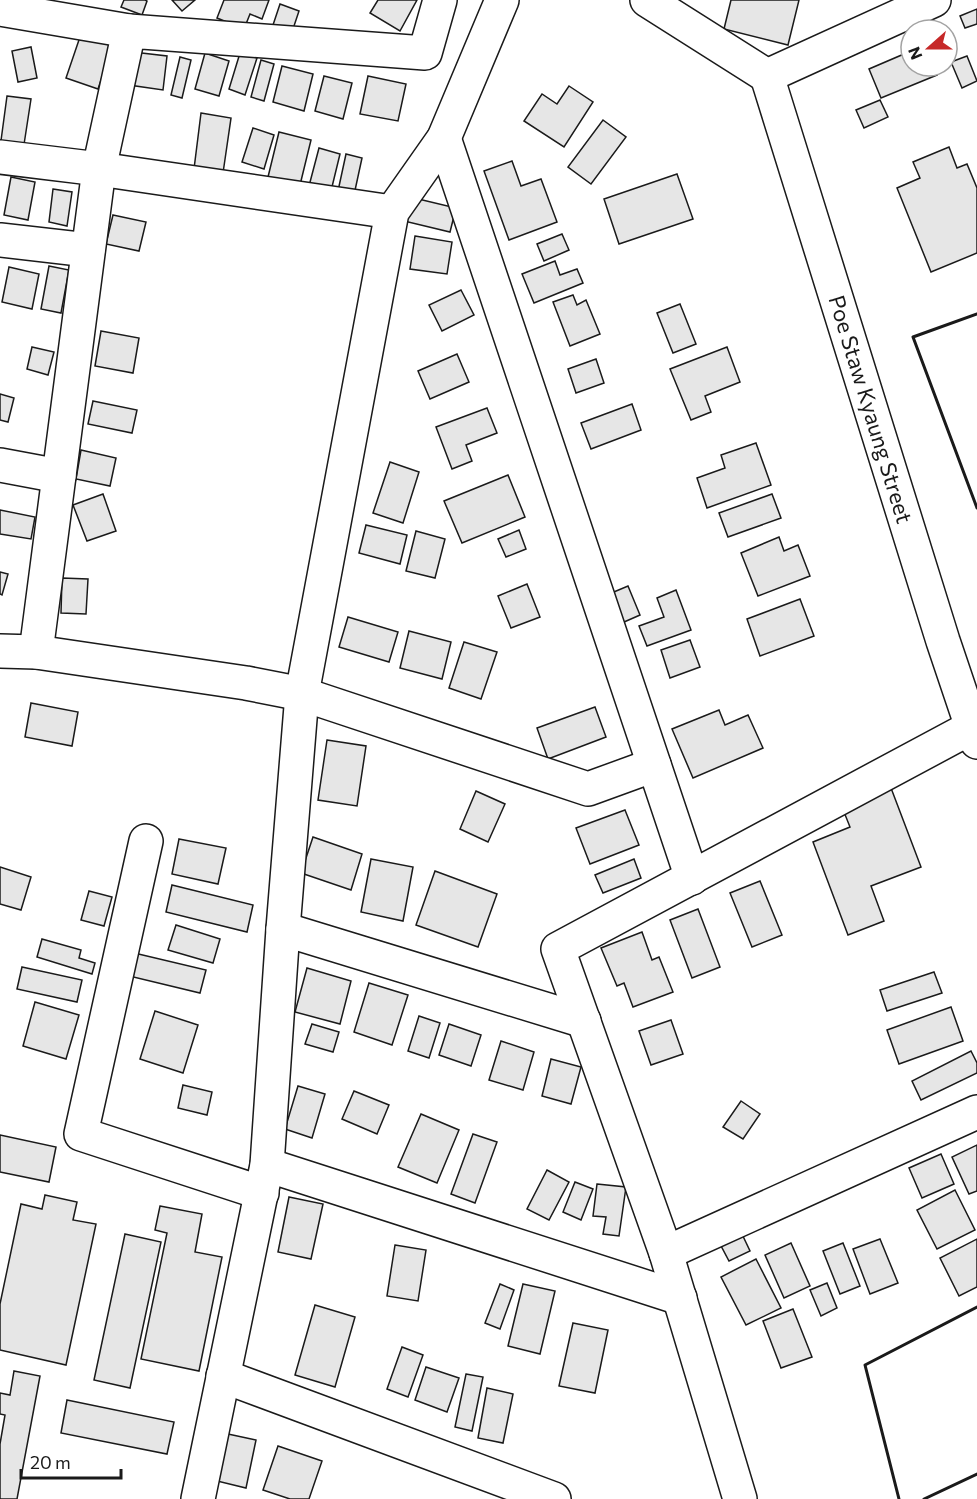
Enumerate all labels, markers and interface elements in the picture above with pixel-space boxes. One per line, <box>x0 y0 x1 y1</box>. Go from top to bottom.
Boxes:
north arrow <box>899 18 959 78</box>
text: N <box>904 45 926 63</box>
street label: Poe Staw Kyaung Street <box>823 292 919 526</box>
scale bar <box>21 1442 122 1480</box>
text: 20 m <box>30 1451 71 1473</box>

